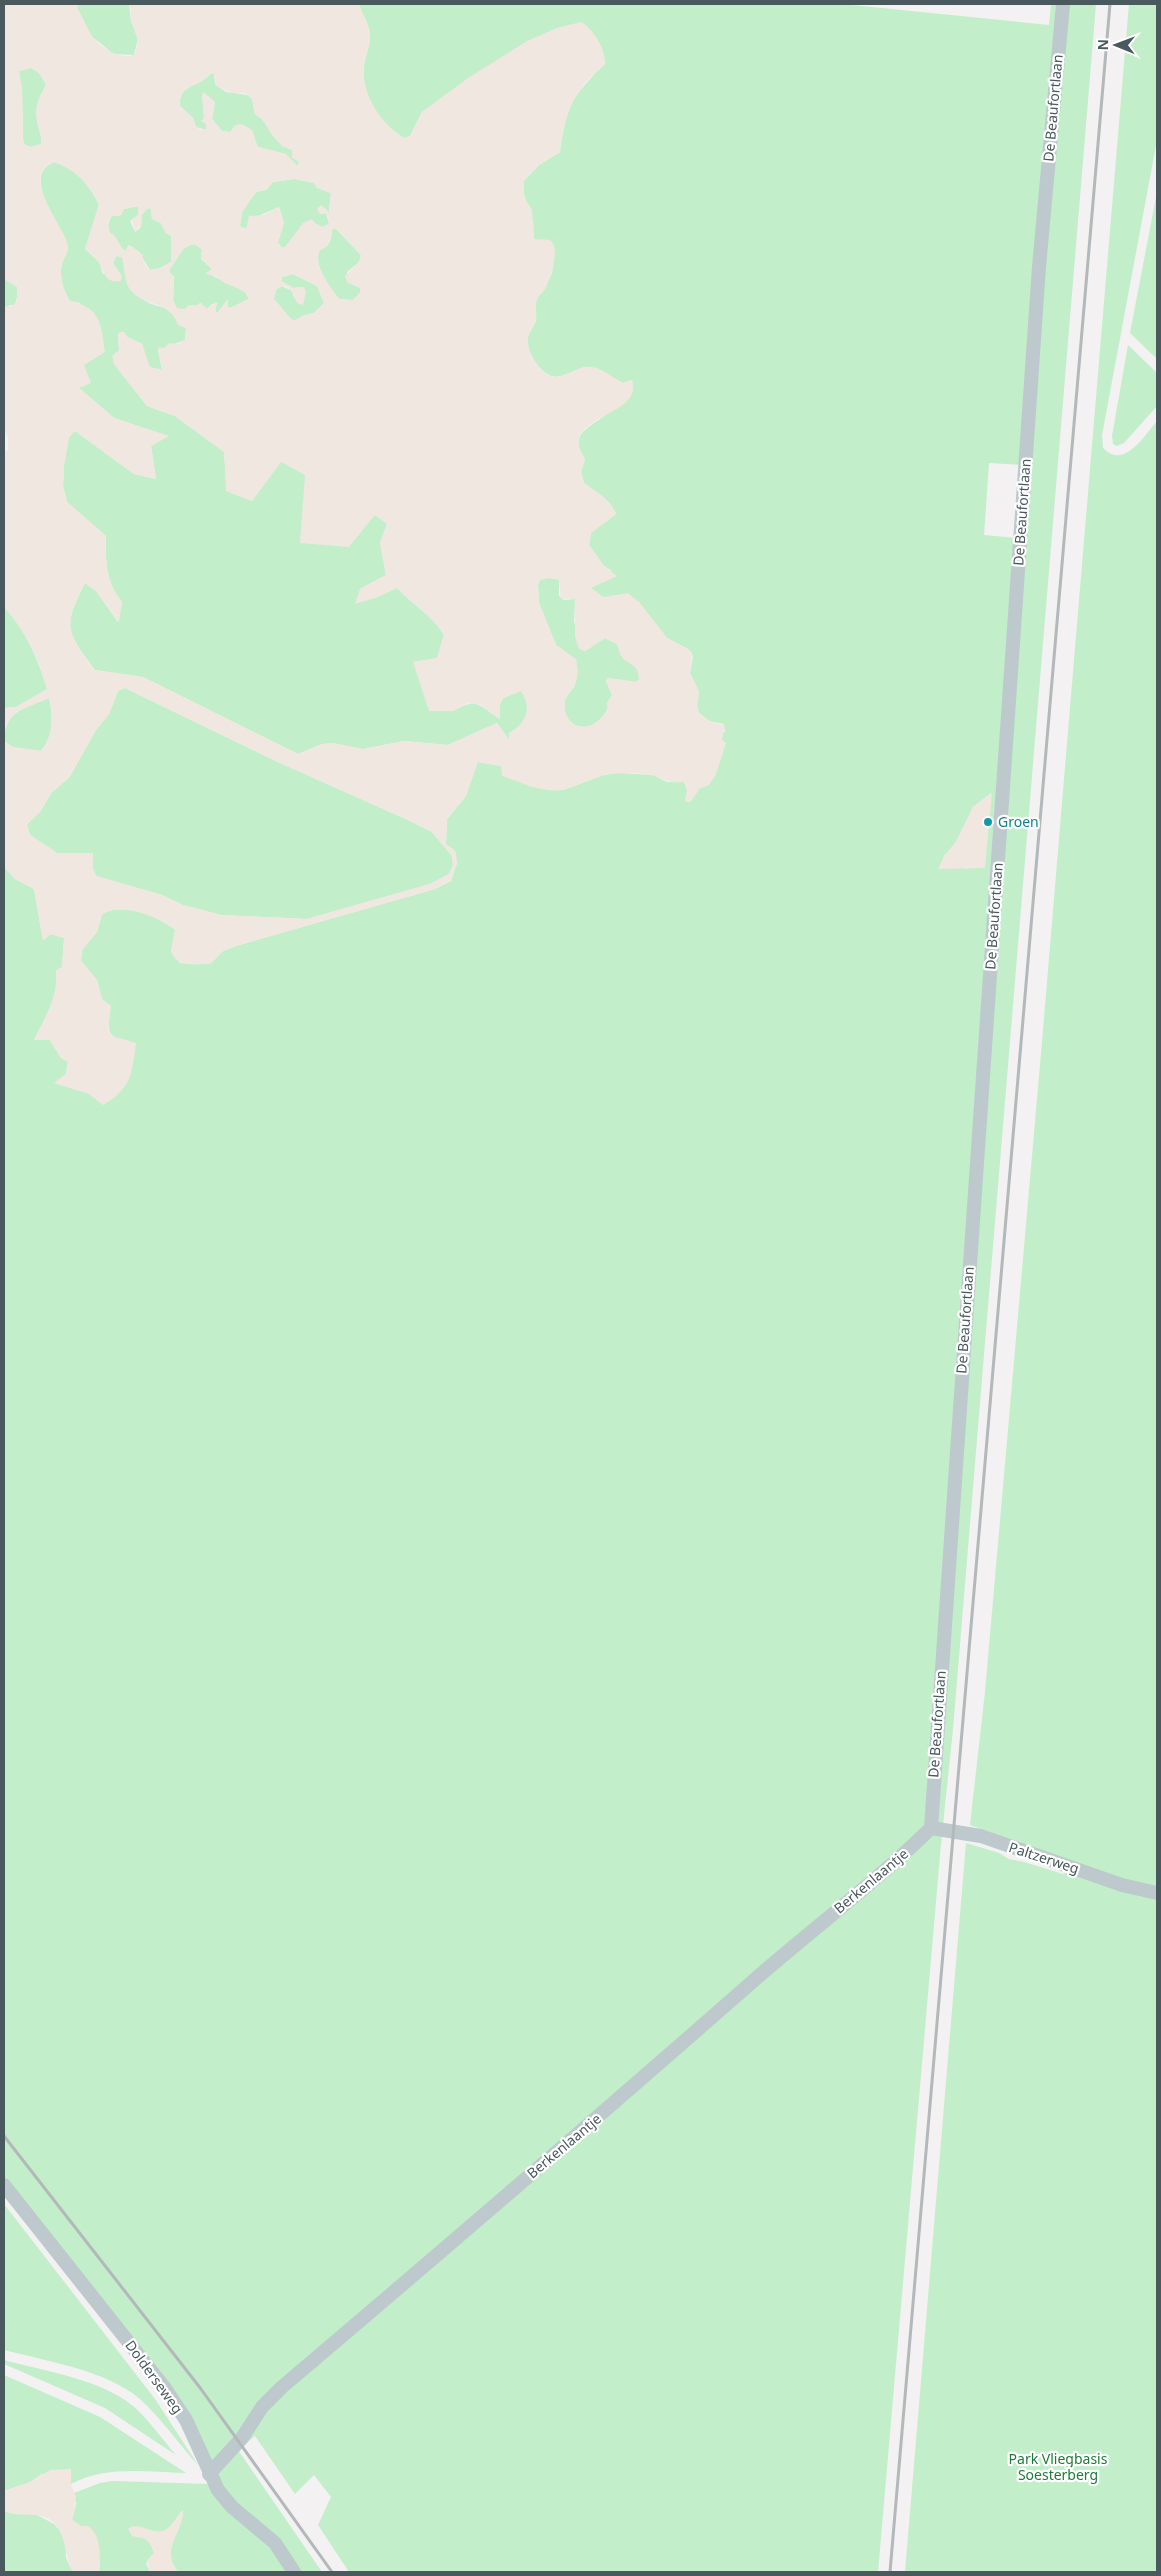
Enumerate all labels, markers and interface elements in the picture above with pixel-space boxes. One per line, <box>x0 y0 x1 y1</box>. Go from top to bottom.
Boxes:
north arrow <box>1091 20 1141 70</box>
text: N <box>1093 39 1112 51</box>
street label: De Beaufortlaan <box>1038 54 1067 162</box>
street label: De Beaufortlaan <box>1008 458 1035 566</box>
place label: Groen <box>998 812 1039 831</box>
marker: Groen <box>982 816 994 828</box>
street label: De Beaufortlaan <box>980 862 1007 970</box>
street label: De Beaufortlaan <box>951 1266 978 1374</box>
street label: De Beaufortlaan <box>923 1670 950 1778</box>
street label: Paltzerweg <box>1007 1837 1082 1878</box>
street label: Berkenlaantje <box>830 1844 912 1917</box>
street label: Berkenlaantje <box>523 2109 605 2182</box>
street label: Dolderseweg <box>121 2336 187 2417</box>
park label: Park Vliegbasis Soesterberg <box>1009 2449 1108 2484</box>

